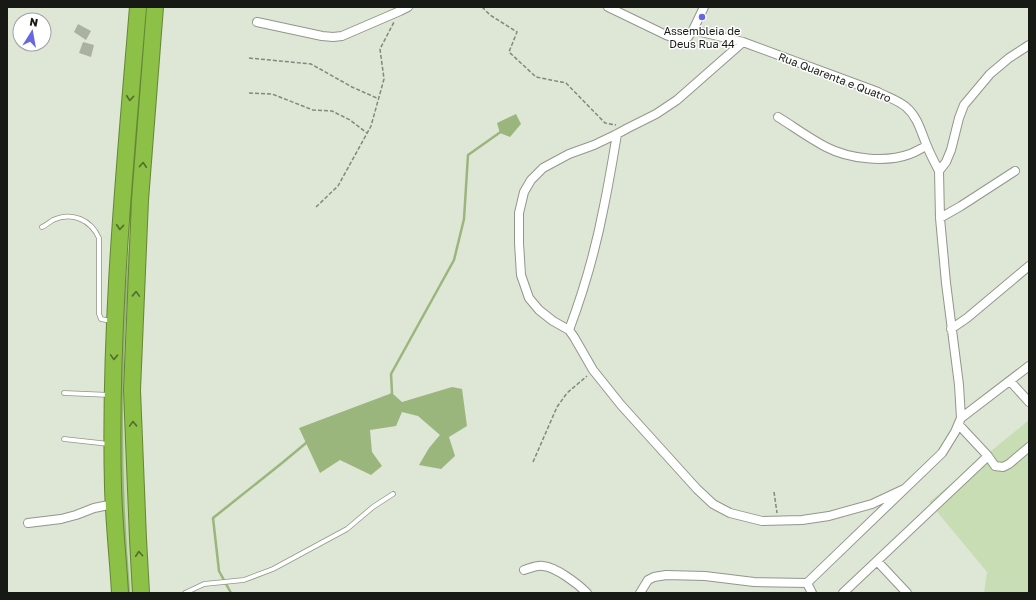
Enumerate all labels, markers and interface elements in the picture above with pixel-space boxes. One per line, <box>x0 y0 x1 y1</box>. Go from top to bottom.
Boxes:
north arrow <box>12 12 52 52</box>
marker: Assembleia de Deus Rua 44 <box>697 12 707 22</box>
text: N <box>29 15 39 29</box>
place label: Assembleia de Deus Rua 44 <box>664 24 740 50</box>
street label: Rua Quarenta e Quatro <box>777 49 894 105</box>
one-way arrow <box>126 95 135 101</box>
one-way arrow <box>138 161 147 168</box>
one-way arrow <box>115 224 124 230</box>
one-way arrow <box>132 291 140 297</box>
one-way arrow <box>110 354 118 360</box>
one-way arrow <box>129 421 138 427</box>
one-way arrow <box>134 551 143 557</box>

